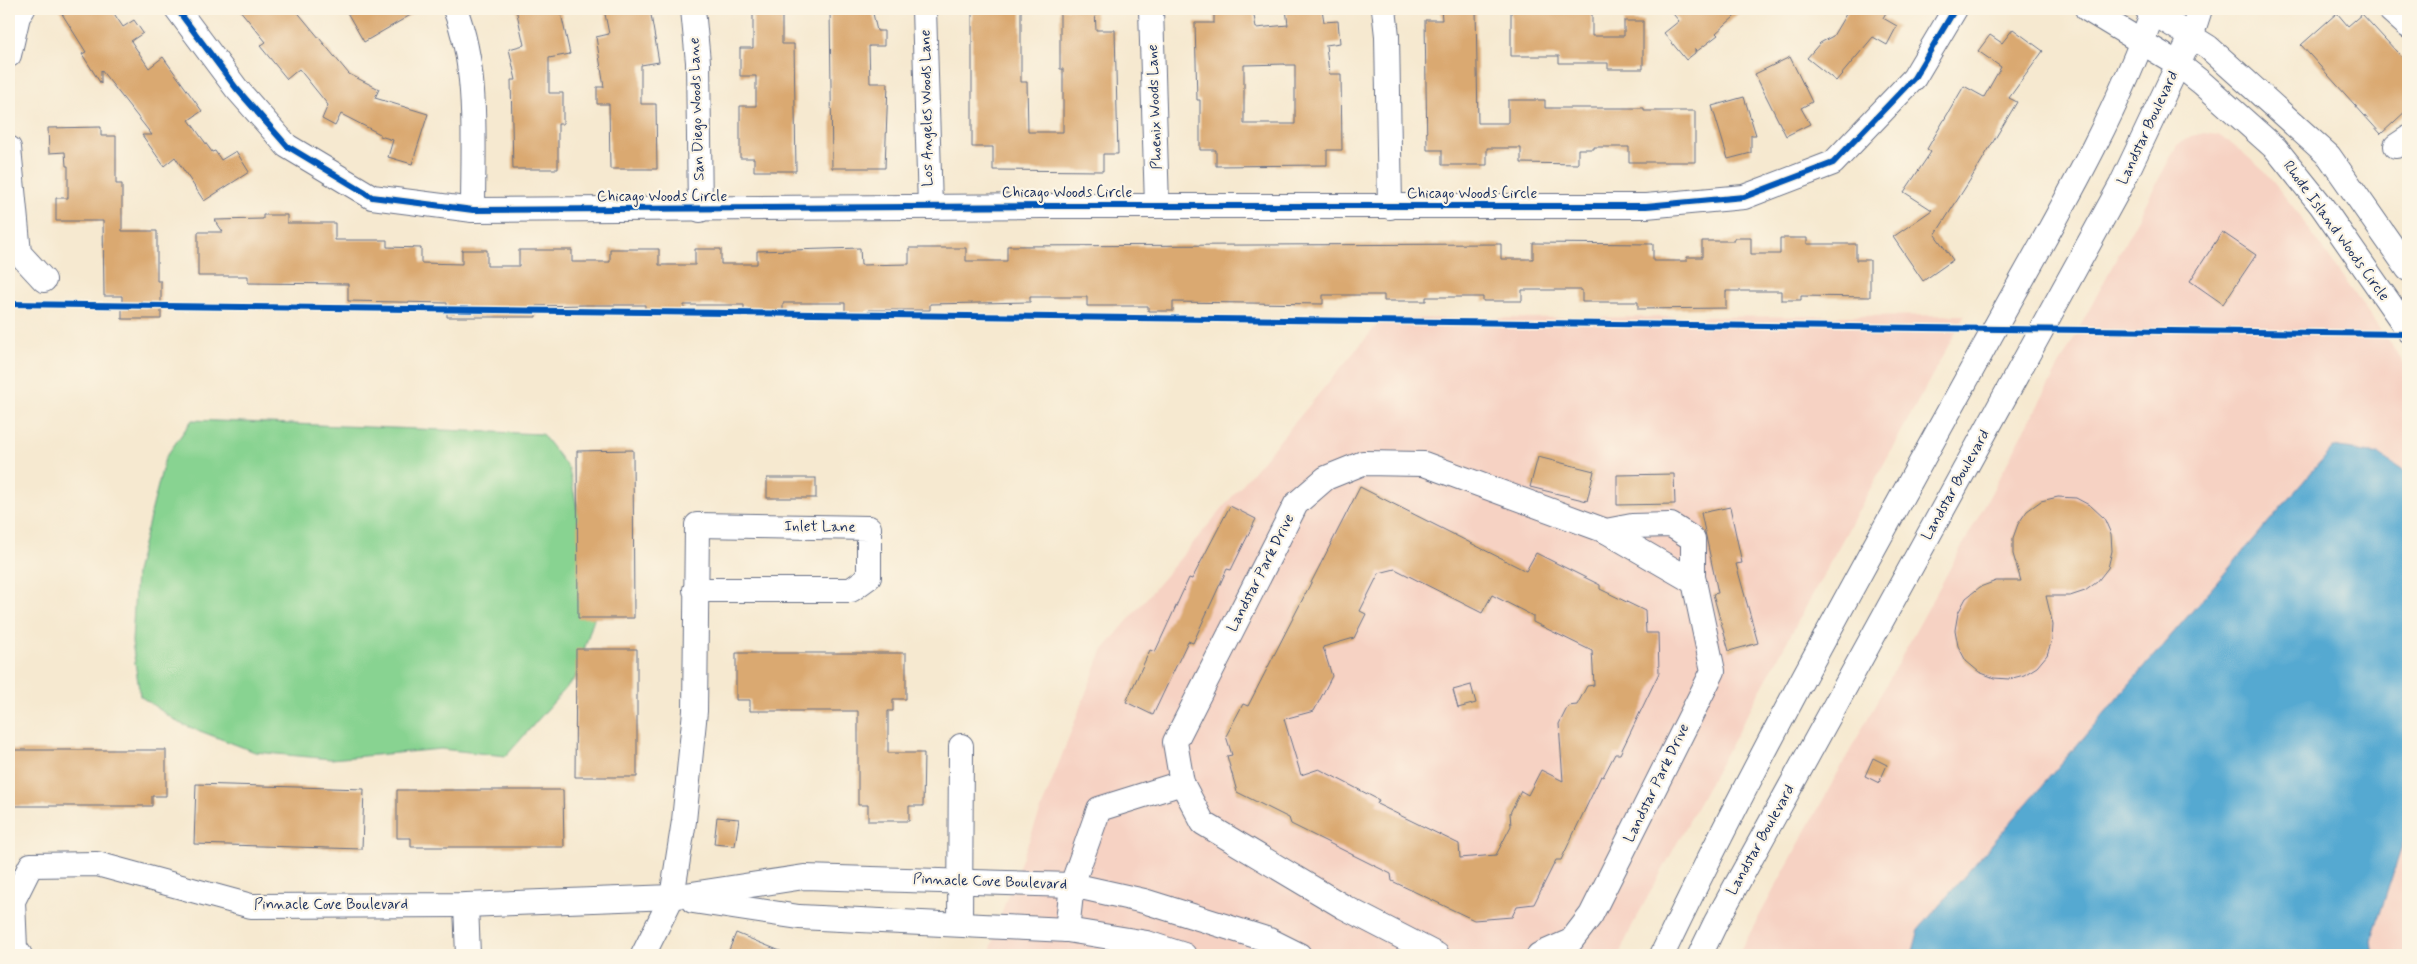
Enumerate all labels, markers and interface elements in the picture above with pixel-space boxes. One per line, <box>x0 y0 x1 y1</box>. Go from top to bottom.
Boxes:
street label: Los Angeles Woods Lane <box>916 29 938 187</box>
street label: San Diego Woods Lane <box>684 37 709 181</box>
street label: Phoenix Woods Lane <box>1143 44 1167 170</box>
street label: Landstar Boulevard <box>2113 68 2183 188</box>
street label: Rhode Island Woods Circle <box>2278 157 2394 306</box>
street label: Chicago Woods Circle <box>1002 183 1132 203</box>
street label: Chicago Woods Circle <box>1407 184 1537 204</box>
street label: Chicago Woods Circle <box>597 187 727 207</box>
street label: Landstar Boulevard <box>1917 426 1995 544</box>
street label: Landstar Park Drive <box>1223 510 1300 635</box>
street label: Inlet Lane <box>784 516 856 538</box>
street label: Landstar Park Drive <box>1620 720 1695 846</box>
street label: Landstar Boulevard <box>1722 781 1800 899</box>
street label: Pinnacle Cove Boulevard <box>913 869 1067 895</box>
street label: Pinnacle Cove Boulevard <box>254 895 408 915</box>

